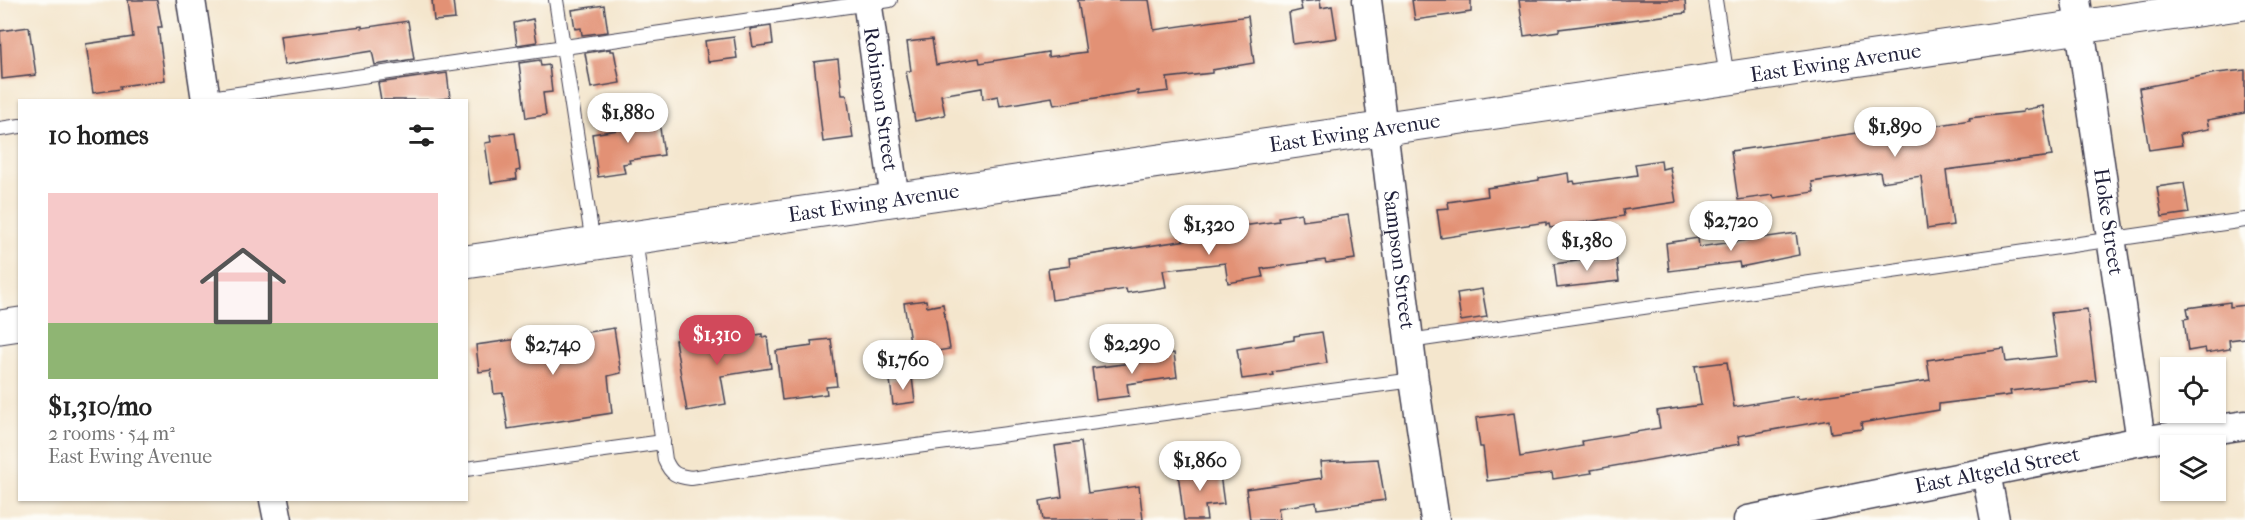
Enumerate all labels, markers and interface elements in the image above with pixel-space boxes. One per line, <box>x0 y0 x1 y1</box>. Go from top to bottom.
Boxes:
street label: Robinson Street <box>859 25 903 173</box>
street label: East Ewing Avenue <box>1748 38 1923 87</box>
pin: $1,880 <box>579 93 677 144</box>
text: $1,880 <box>601 101 655 124</box>
pin: $1,890 <box>1846 107 1944 158</box>
street label: East Ewing Avenue <box>1268 108 1442 157</box>
text: $1,890 <box>1868 115 1922 138</box>
icon: filters <box>405 119 438 152</box>
text: 10 homes <box>48 120 149 151</box>
street label: Hoke Street <box>2089 167 2128 277</box>
street label: East Ewing Avenue <box>787 178 961 227</box>
street label: Sampson Street <box>1379 189 1420 331</box>
pin: $2,720 <box>1682 201 1780 252</box>
pin: $1,320 <box>1160 205 1258 256</box>
text: $2,720 <box>1703 209 1759 232</box>
text: $1,320 <box>1183 213 1235 236</box>
pin: $1,380 <box>1538 221 1636 272</box>
text: $1,380 <box>1561 229 1613 252</box>
icon: home <box>189 232 297 340</box>
pin: $1,310 <box>668 315 766 366</box>
text: $1,310 <box>693 323 741 346</box>
pin: $2,290 <box>1083 324 1181 375</box>
pin: $2,740 <box>504 325 602 376</box>
text: $2,290 <box>1103 332 1161 355</box>
text: $2,740 <box>525 333 581 356</box>
pin: $1,760 <box>854 340 952 391</box>
text: $1,760 <box>877 348 929 371</box>
map controls <box>2160 357 2226 501</box>
button: locate <box>2160 357 2226 423</box>
text: $1,310/mo <box>48 391 152 422</box>
text: 2 rooms · 54 m² <box>48 422 175 445</box>
button: layers <box>2160 435 2226 501</box>
pin: $1,860 <box>1151 441 1249 492</box>
street label: East Altgeld Street <box>1912 442 2082 498</box>
text: East Ewing Avenue <box>48 445 212 468</box>
text: $1,860 <box>1173 449 1227 472</box>

